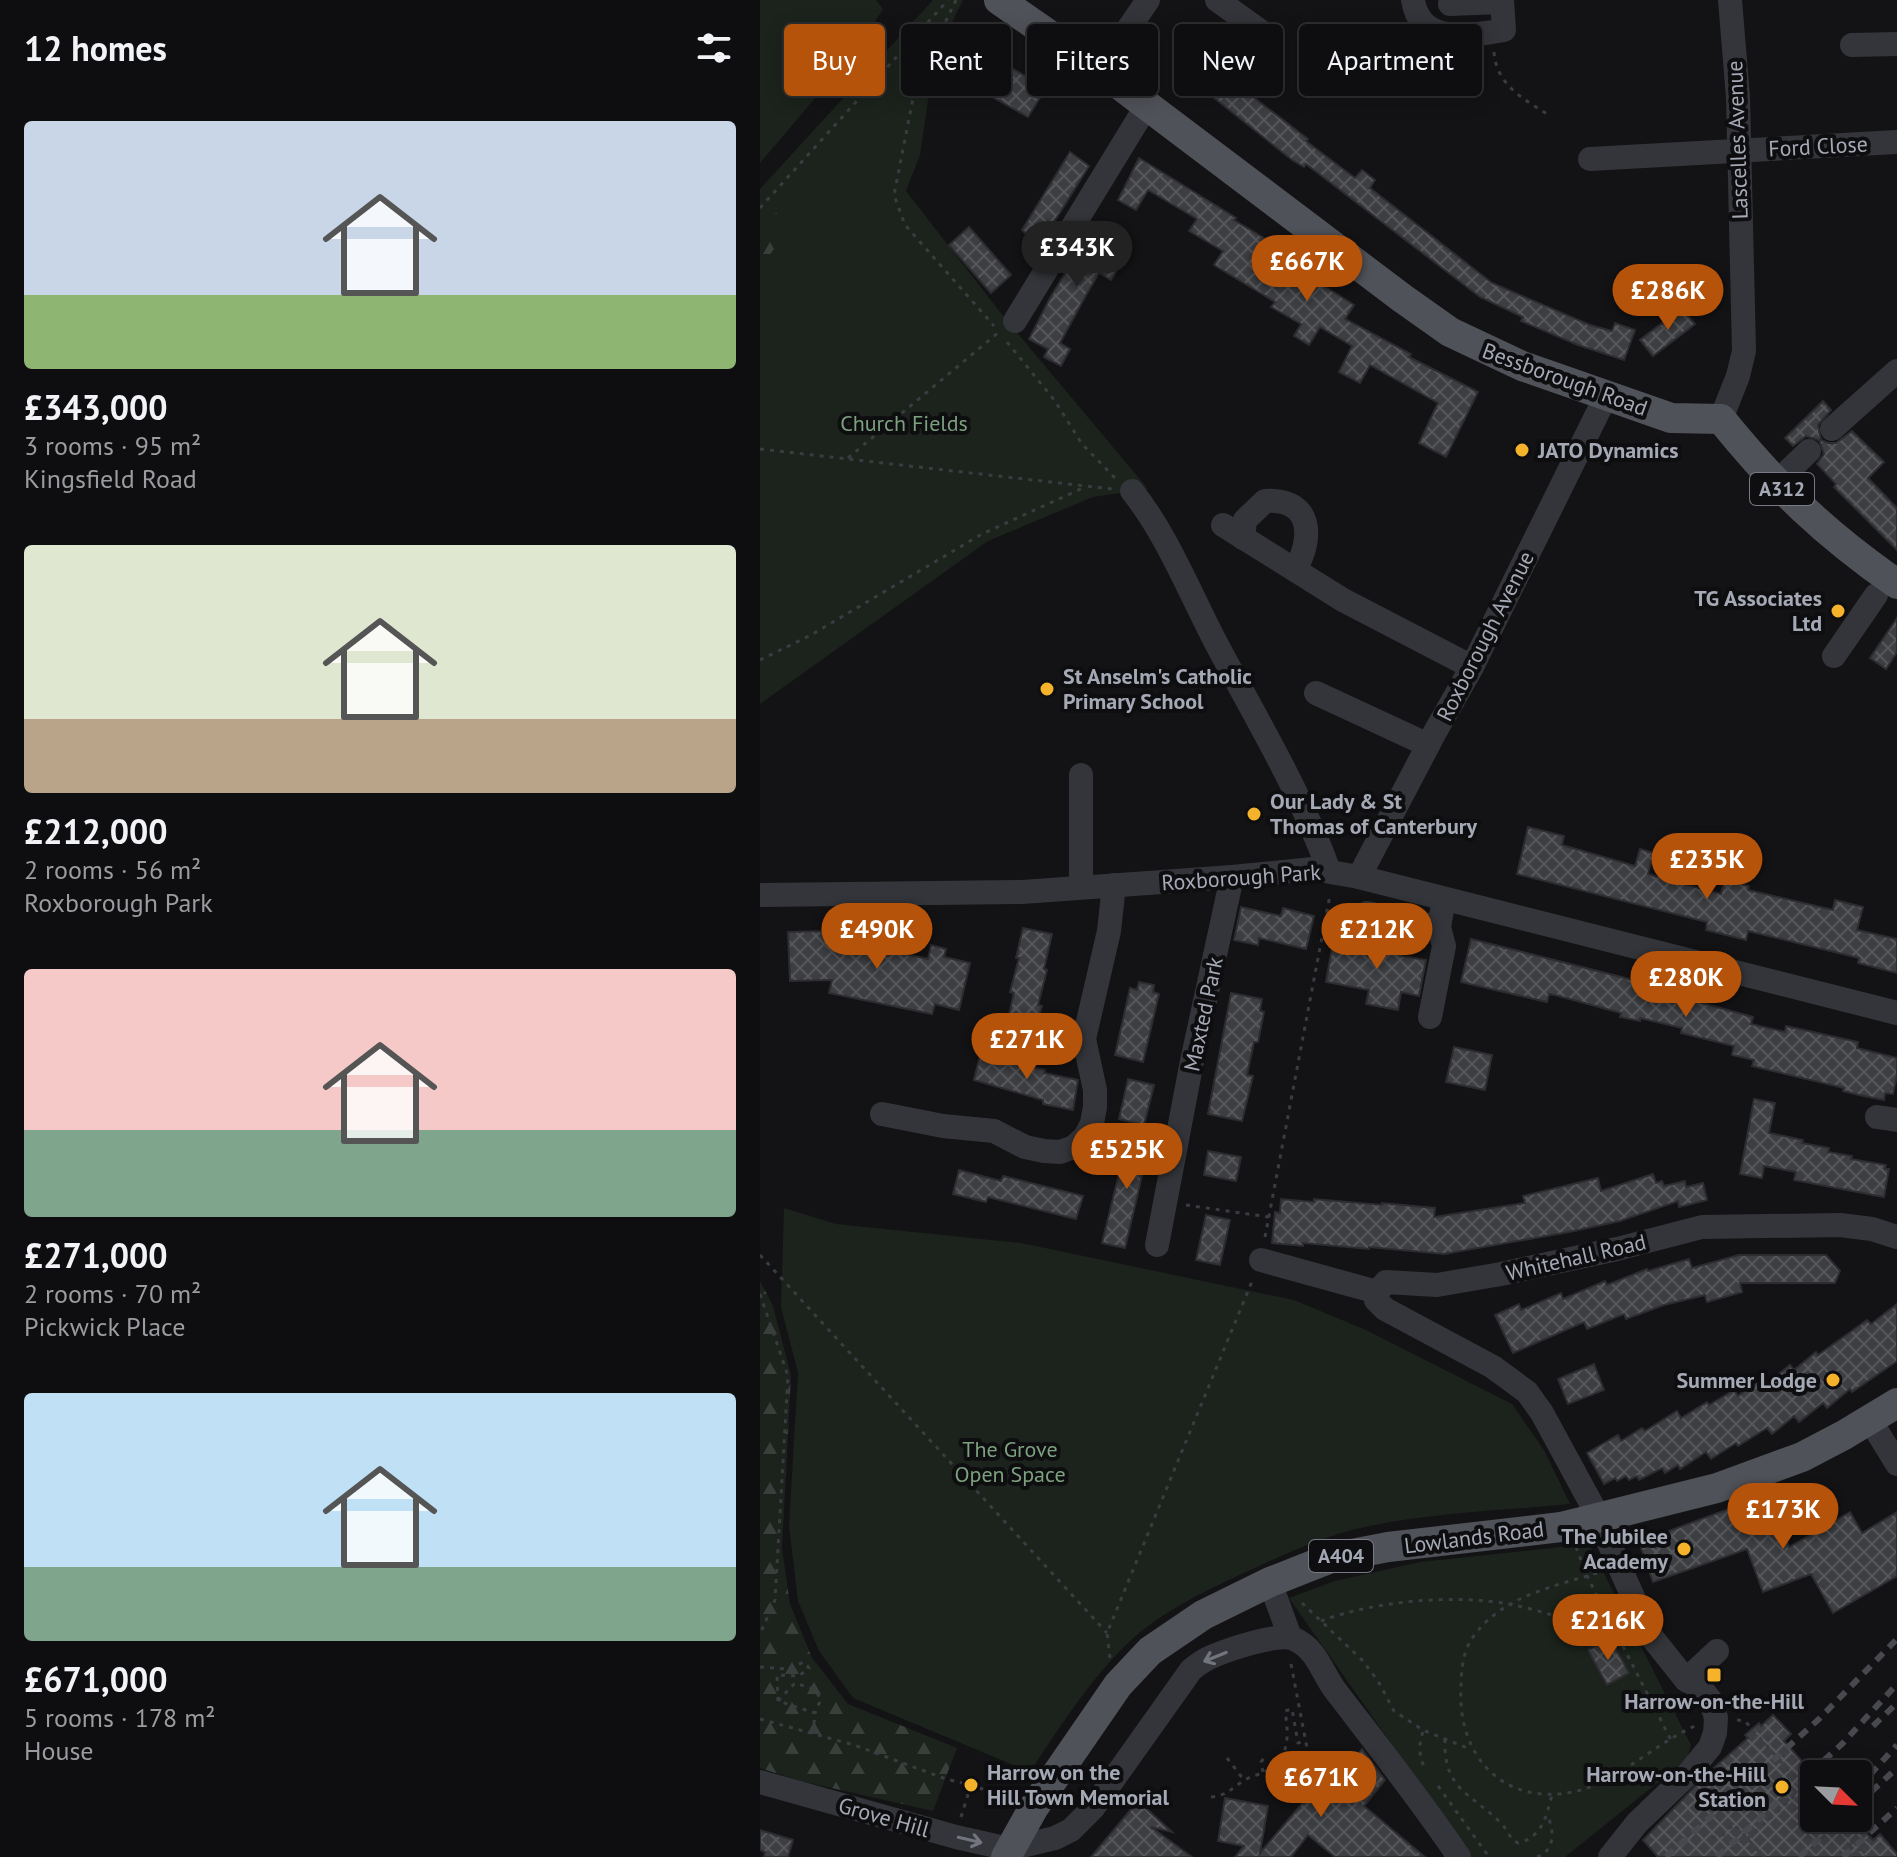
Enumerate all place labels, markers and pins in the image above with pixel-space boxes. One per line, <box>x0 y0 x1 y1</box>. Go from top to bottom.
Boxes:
pin: £343K <box>1021 221 1133 289</box>
pin: £667K <box>1251 235 1363 303</box>
pin: £286K <box>1612 264 1724 332</box>
place label: JATO Dynamics <box>1537 436 1679 464</box>
marker: JATO Dynamics <box>1513 441 1531 459</box>
place label: TG Associates Ltd <box>1694 584 1822 637</box>
marker: TG Associates Ltd <box>1829 602 1847 620</box>
place label: St Anselm's Catholic Primary School <box>1063 662 1252 715</box>
marker: St Anselm's Catholic Primary School <box>1038 680 1056 698</box>
place label: Our Lady & St Thomas of Canterbury <box>1270 787 1477 840</box>
marker: Our Lady & St Thomas of Canterbury <box>1245 805 1263 823</box>
pin: £235K <box>1651 833 1763 901</box>
pin: £490K <box>821 903 933 971</box>
pin: £212K <box>1321 903 1433 971</box>
pin: £280K <box>1630 951 1742 1019</box>
pin: £271K <box>971 1013 1083 1081</box>
pin: £525K <box>1071 1123 1183 1191</box>
place label: Summer Lodge <box>1676 1366 1817 1394</box>
marker: Summer Lodge <box>1824 1371 1842 1389</box>
pin: £173K <box>1727 1483 1839 1551</box>
place label: The Jubilee Academy <box>1561 1522 1668 1575</box>
marker: The Jubilee Academy <box>1675 1540 1693 1558</box>
pin: £216K <box>1552 1594 1664 1662</box>
marker: Harrow-on-the-Hill <box>1705 1666 1723 1684</box>
place label: Harrow-on-the-Hill <box>1624 1687 1804 1715</box>
pin: £671K <box>1265 1751 1377 1819</box>
place label: Harrow on the Hill Town Memorial <box>987 1758 1170 1811</box>
place label: Harrow-on-the-Hill Station <box>1586 1760 1767 1813</box>
marker: Harrow on the Hill Town Memorial <box>962 1776 980 1794</box>
marker: Harrow-on-the-Hill Station <box>1773 1778 1791 1796</box>

